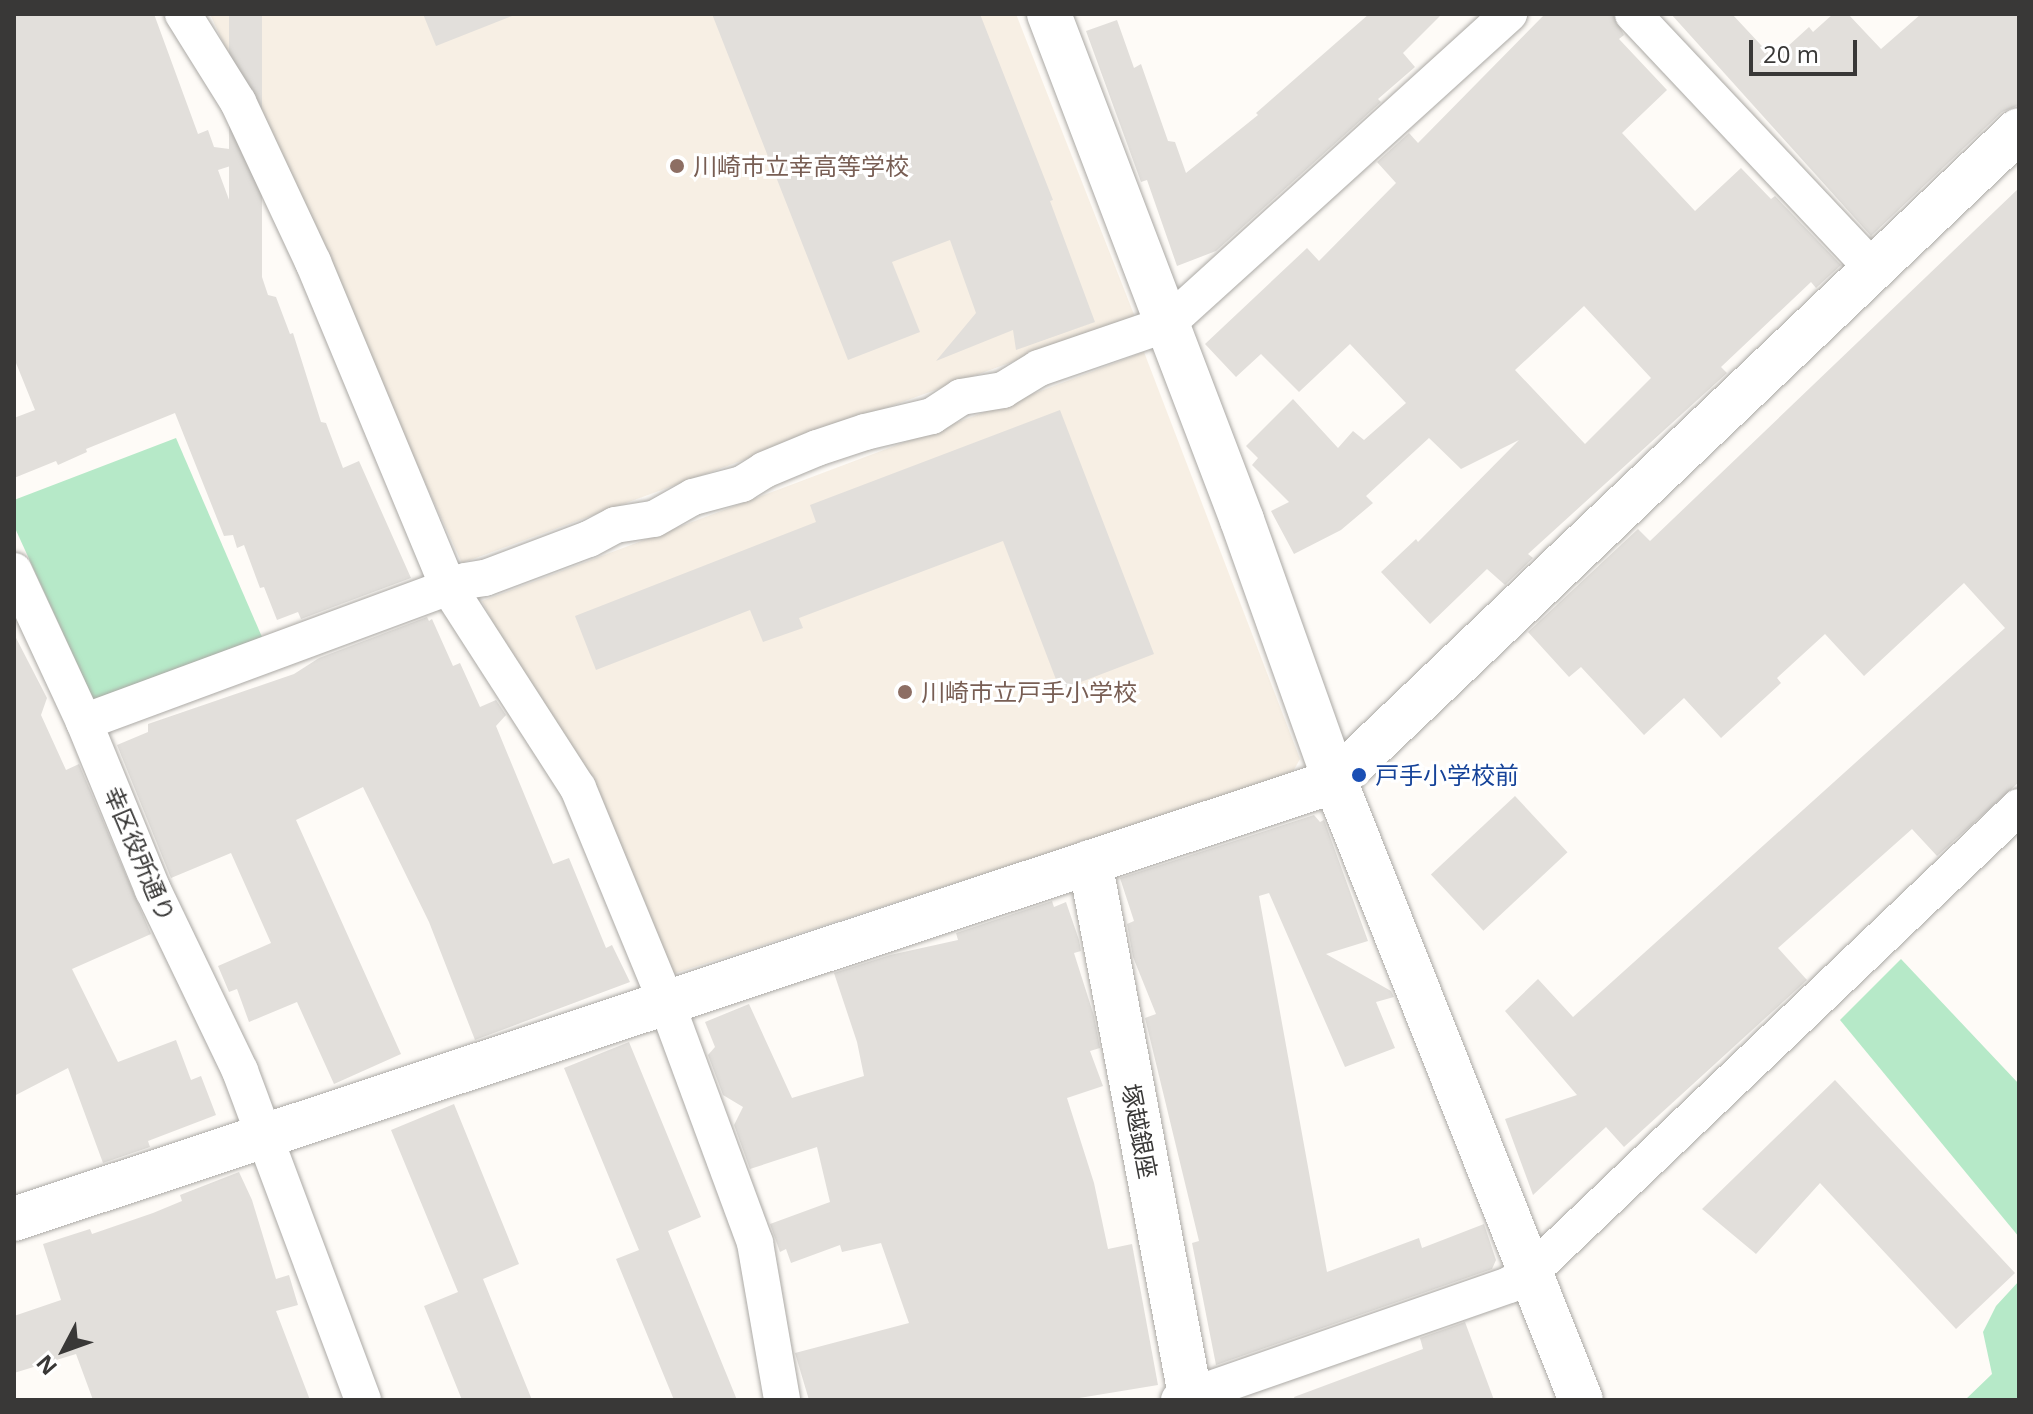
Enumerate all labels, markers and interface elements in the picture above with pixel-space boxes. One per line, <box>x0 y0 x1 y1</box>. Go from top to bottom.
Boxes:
scale bar <box>1753 24 1861 74</box>
text: 20 m <box>1763 37 1819 70</box>
place label: 川崎市立幸高等学校 <box>693 152 909 180</box>
marker: 川崎市立幸高等学校 <box>668 157 686 175</box>
place label: 川崎市立戸手小学校 <box>921 678 1137 706</box>
marker: 川崎市立戸手小学校 <box>896 683 914 701</box>
place label: 戸手小学校前 <box>1375 761 1519 789</box>
marker: 戸手小学校前 <box>1350 766 1368 784</box>
street label: 幸区役所通り <box>99 782 181 926</box>
street label: 塚越銀座 <box>1117 1081 1163 1181</box>
north arrow <box>24 1310 104 1390</box>
text: N <box>29 1349 63 1382</box>

